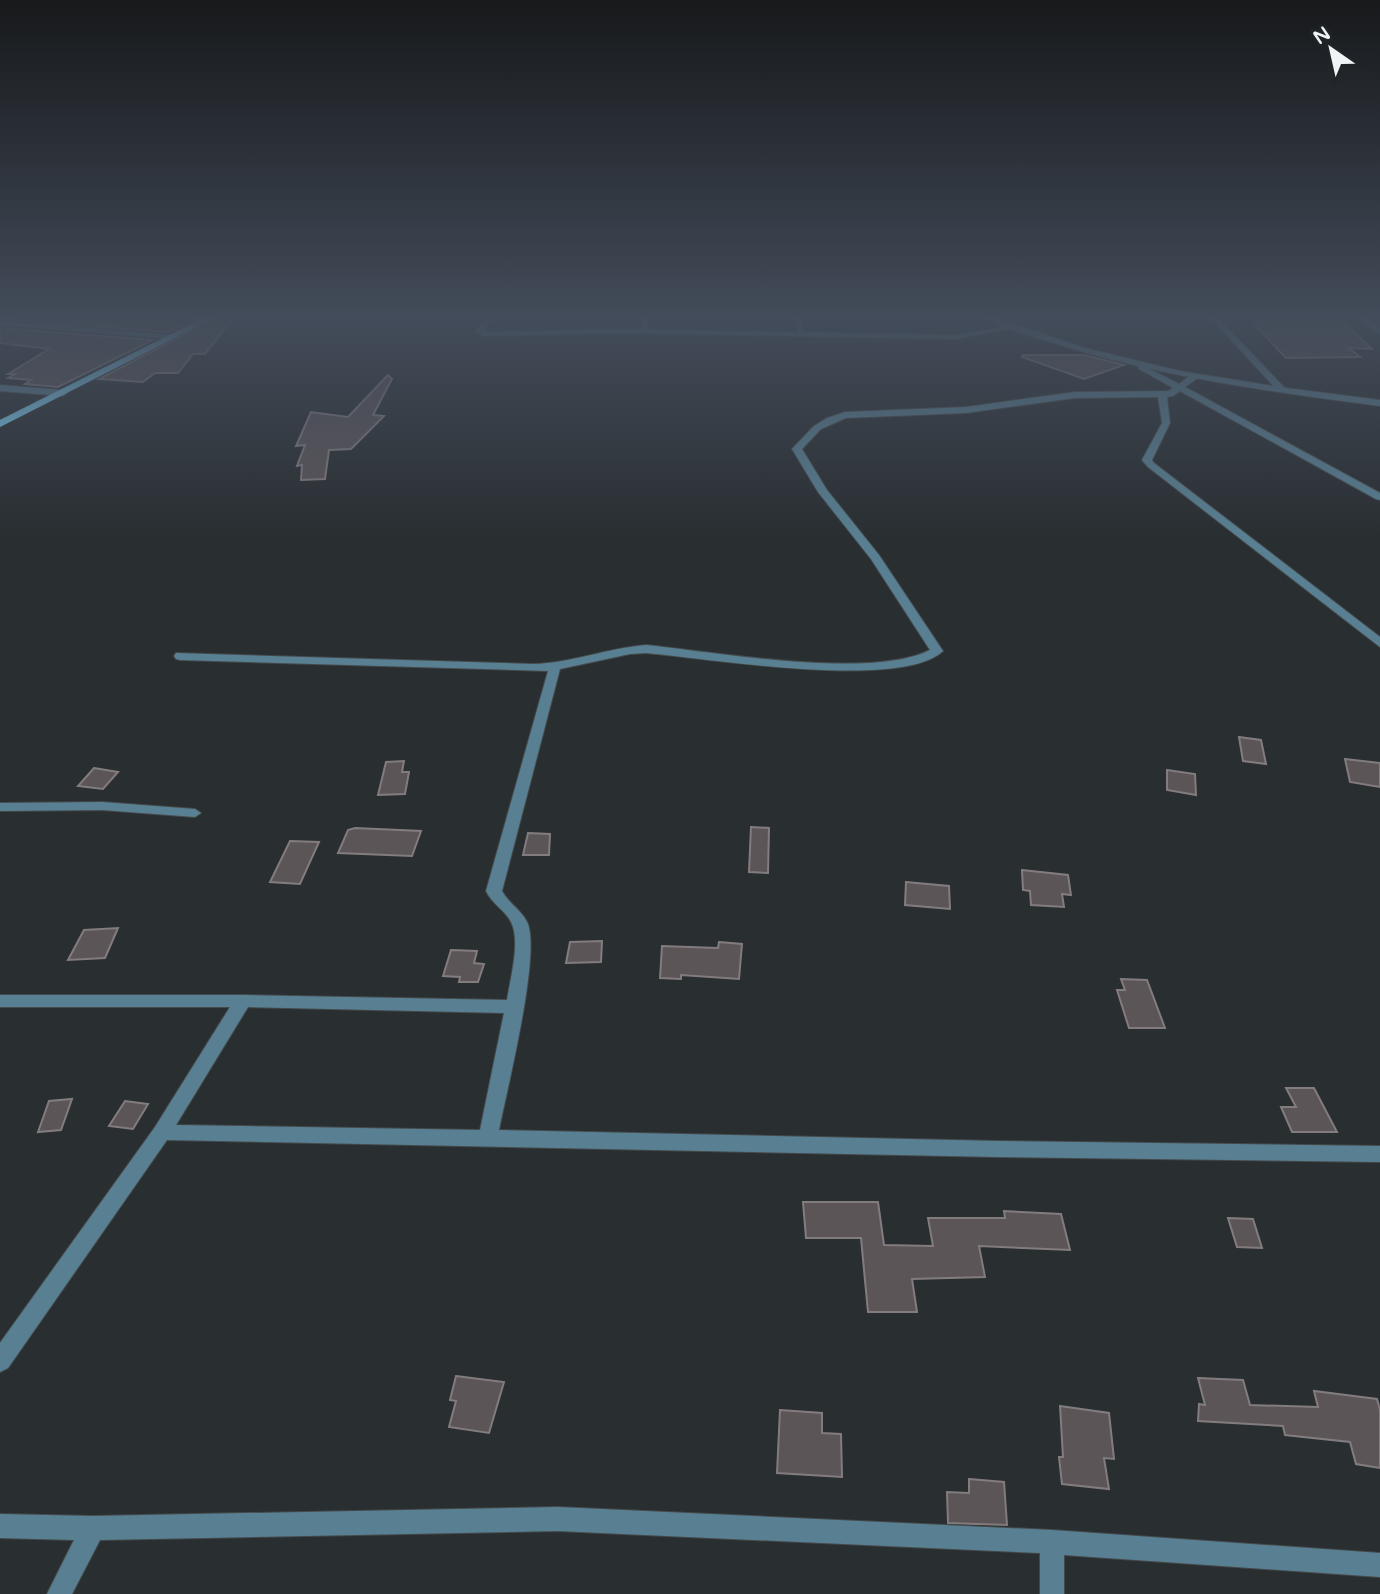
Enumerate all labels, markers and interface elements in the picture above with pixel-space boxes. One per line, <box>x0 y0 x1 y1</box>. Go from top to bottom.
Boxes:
north arrow <box>1296 14 1366 84</box>
text: N <box>1310 22 1335 49</box>

